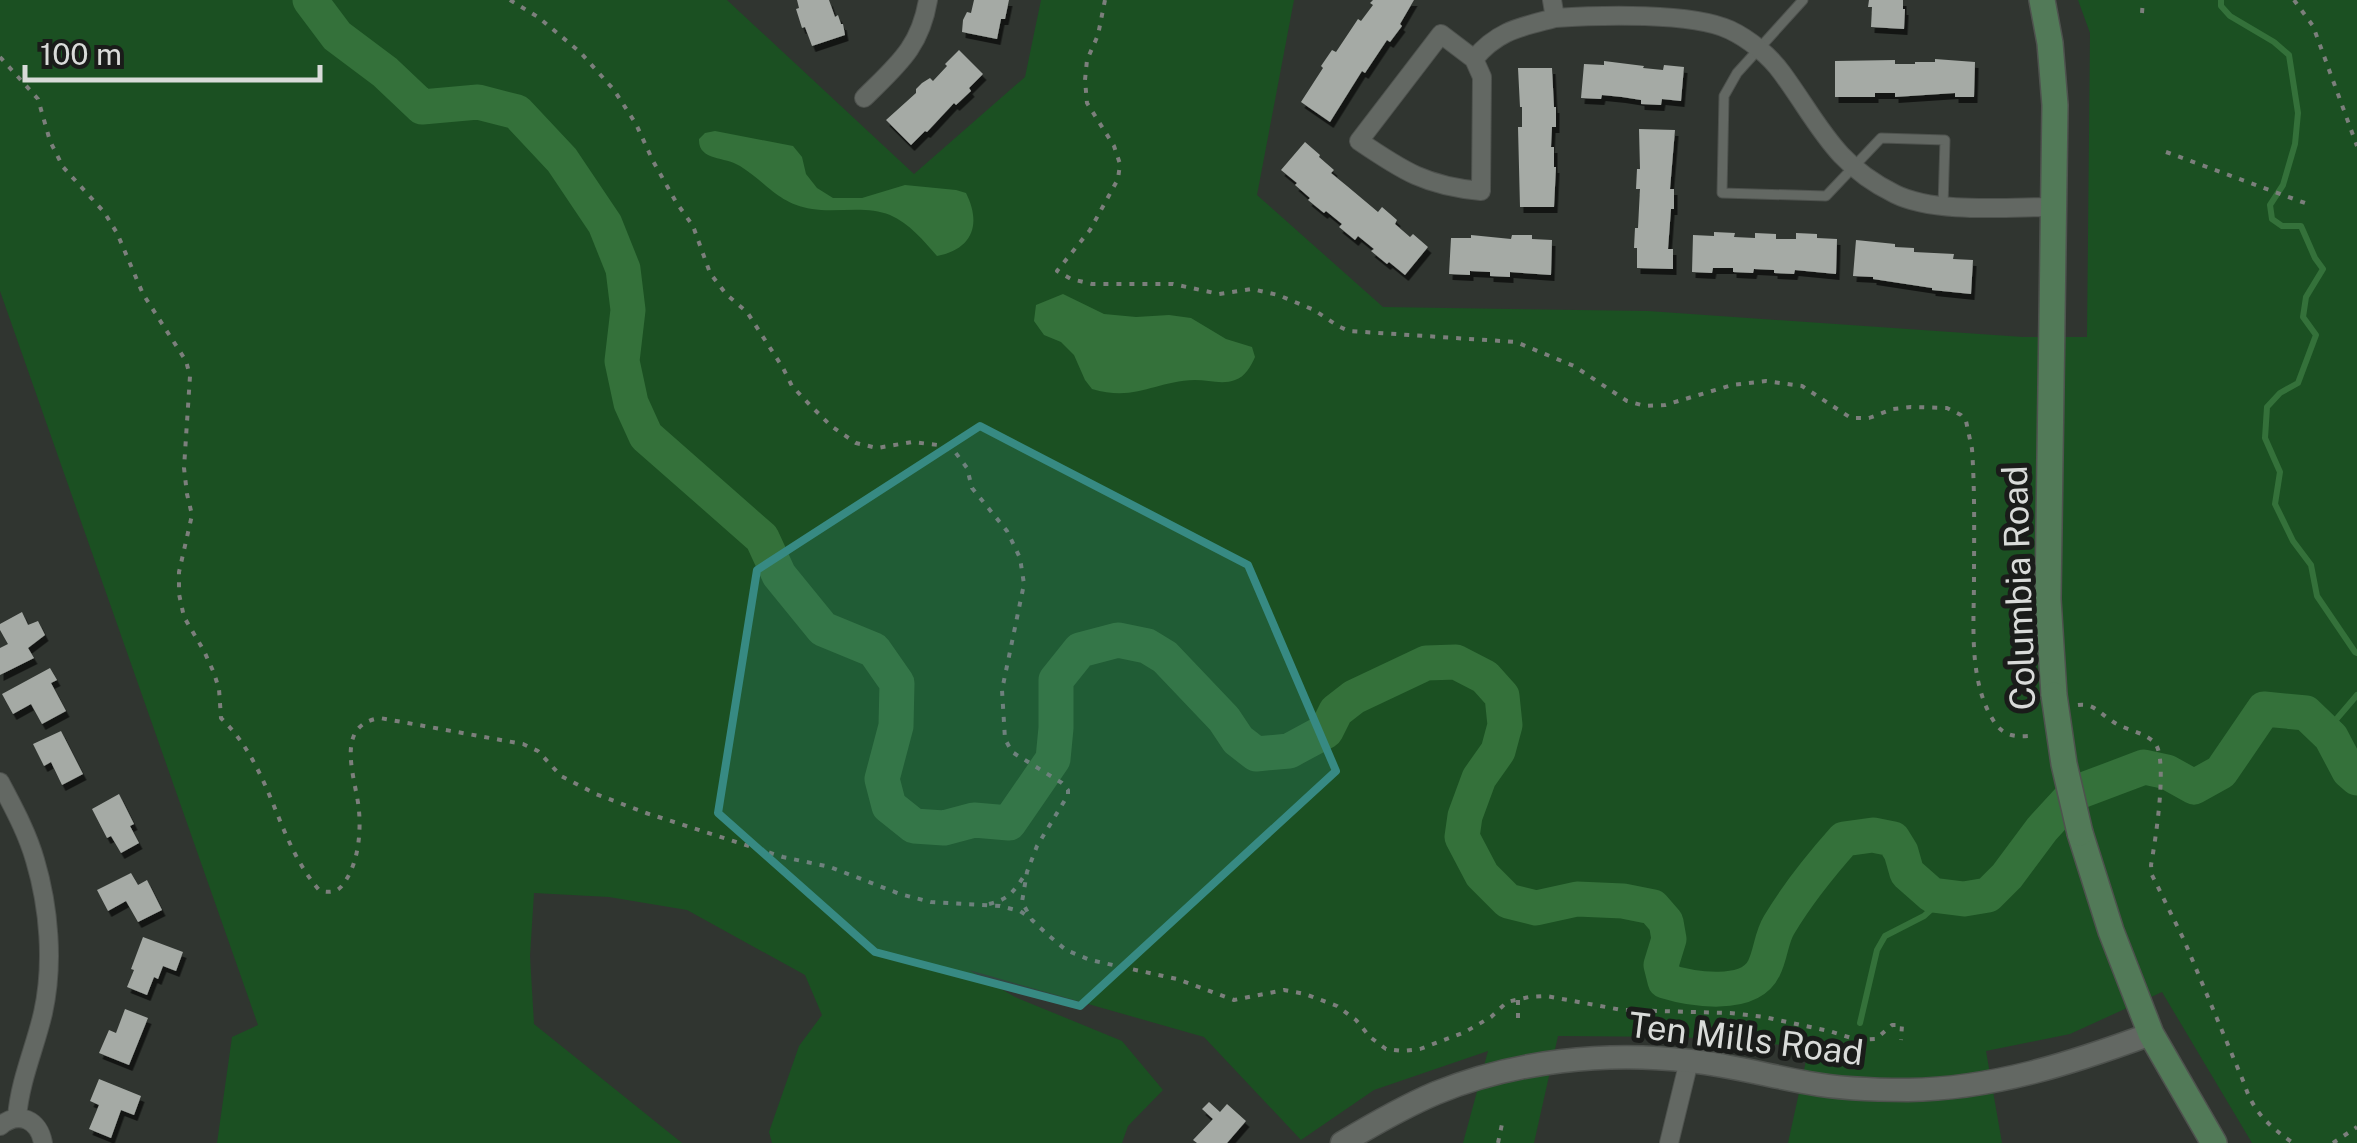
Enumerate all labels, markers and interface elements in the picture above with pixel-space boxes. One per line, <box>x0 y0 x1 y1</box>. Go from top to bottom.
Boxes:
scale bar <box>25 20 320 82</box>
text: 100 m <box>40 36 122 72</box>
street label: Columbia Road <box>1994 465 2043 711</box>
street label: Ten Mills Road <box>1626 1004 1866 1073</box>

